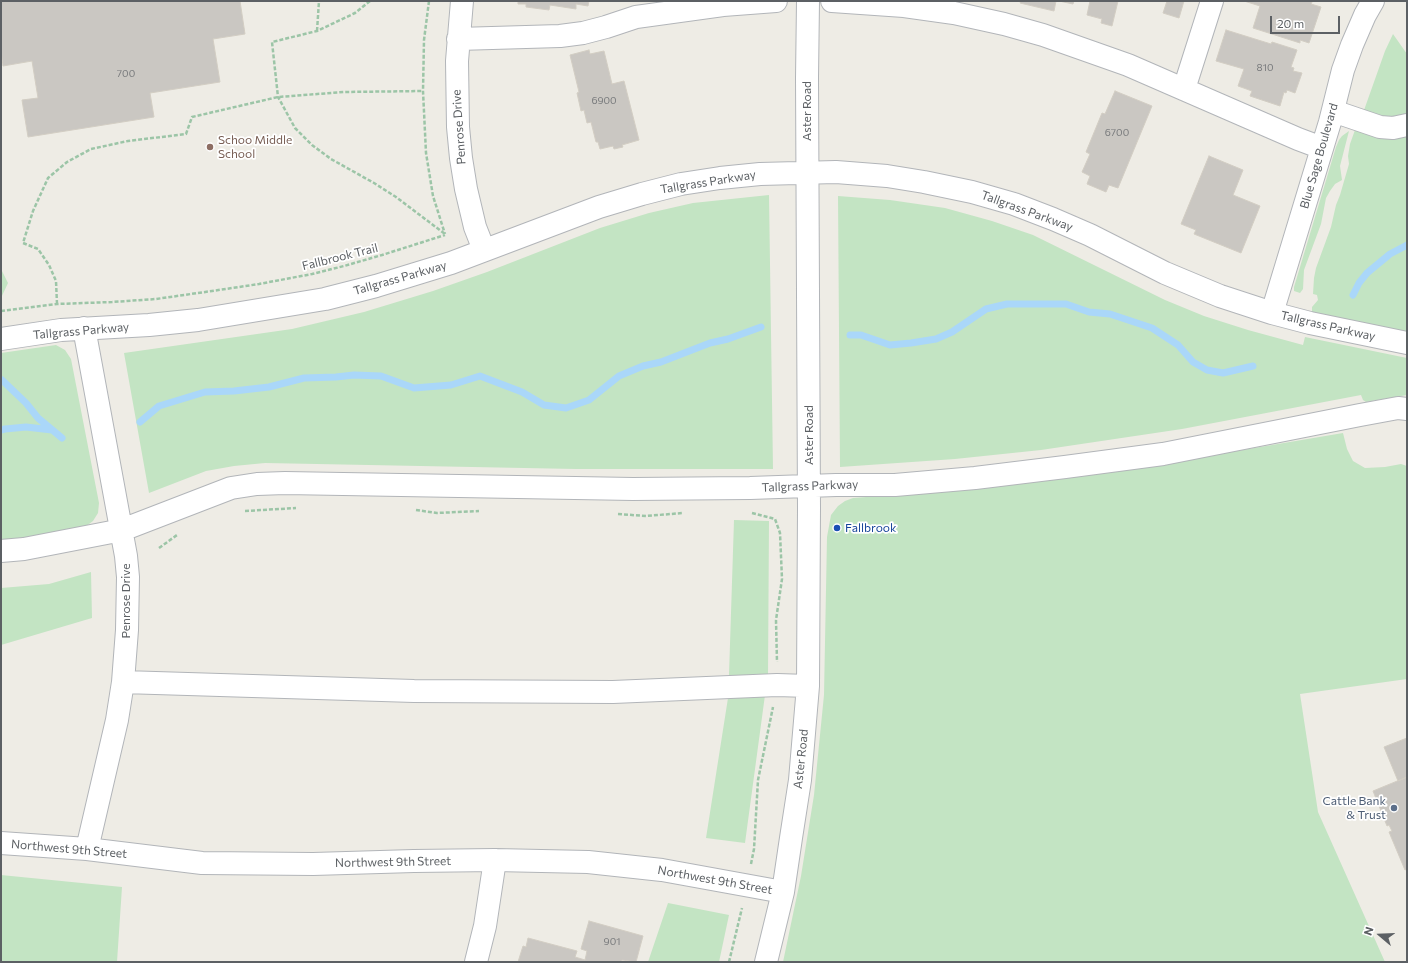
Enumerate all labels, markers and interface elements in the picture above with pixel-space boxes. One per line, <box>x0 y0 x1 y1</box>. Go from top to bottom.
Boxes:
scale bar <box>1272 8 1342 34</box>
text: 20 m <box>1277 16 1304 30</box>
house number: 810 <box>1257 62 1273 74</box>
house number: 700 <box>117 68 135 80</box>
street label: Aster Road <box>800 81 814 141</box>
street label: Penrose Drive <box>449 89 469 165</box>
house number: 6900 <box>591 95 617 107</box>
street label: Blue Sage Boulevard <box>1297 102 1341 210</box>
house number: 6700 <box>1105 127 1129 139</box>
place label: Schoo Middle School <box>218 133 292 161</box>
marker: Schoo Middle School <box>205 142 215 152</box>
street label: Tallgrass Parkway <box>659 167 757 197</box>
street label: Tallgrass Parkway <box>979 188 1075 234</box>
street label: Fallbrook Trail <box>301 241 379 273</box>
street label: Tallgrass Parkway <box>352 258 448 298</box>
street label: Tallgrass Parkway <box>1279 308 1377 344</box>
street label: Tallgrass Parkway <box>32 320 130 342</box>
street label: Aster Road <box>802 405 816 465</box>
street label: Tallgrass Parkway <box>761 477 859 495</box>
place label: Fallbrook <box>845 521 897 535</box>
marker: Fallbrook <box>832 523 842 533</box>
street label: Penrose Drive <box>119 563 133 639</box>
street label: Aster Road <box>791 728 811 790</box>
place label: Cattle Bank & Trust <box>1323 794 1386 822</box>
marker: Cattle Bank & Trust <box>1389 803 1399 813</box>
street label: Northwest 9th Street <box>10 837 128 861</box>
street label: Northwest 9th Street <box>335 854 451 870</box>
street label: Northwest 9th Street <box>656 863 774 897</box>
north arrow <box>1360 915 1400 955</box>
text: N <box>1361 925 1376 937</box>
house number: 901 <box>604 936 620 948</box>

